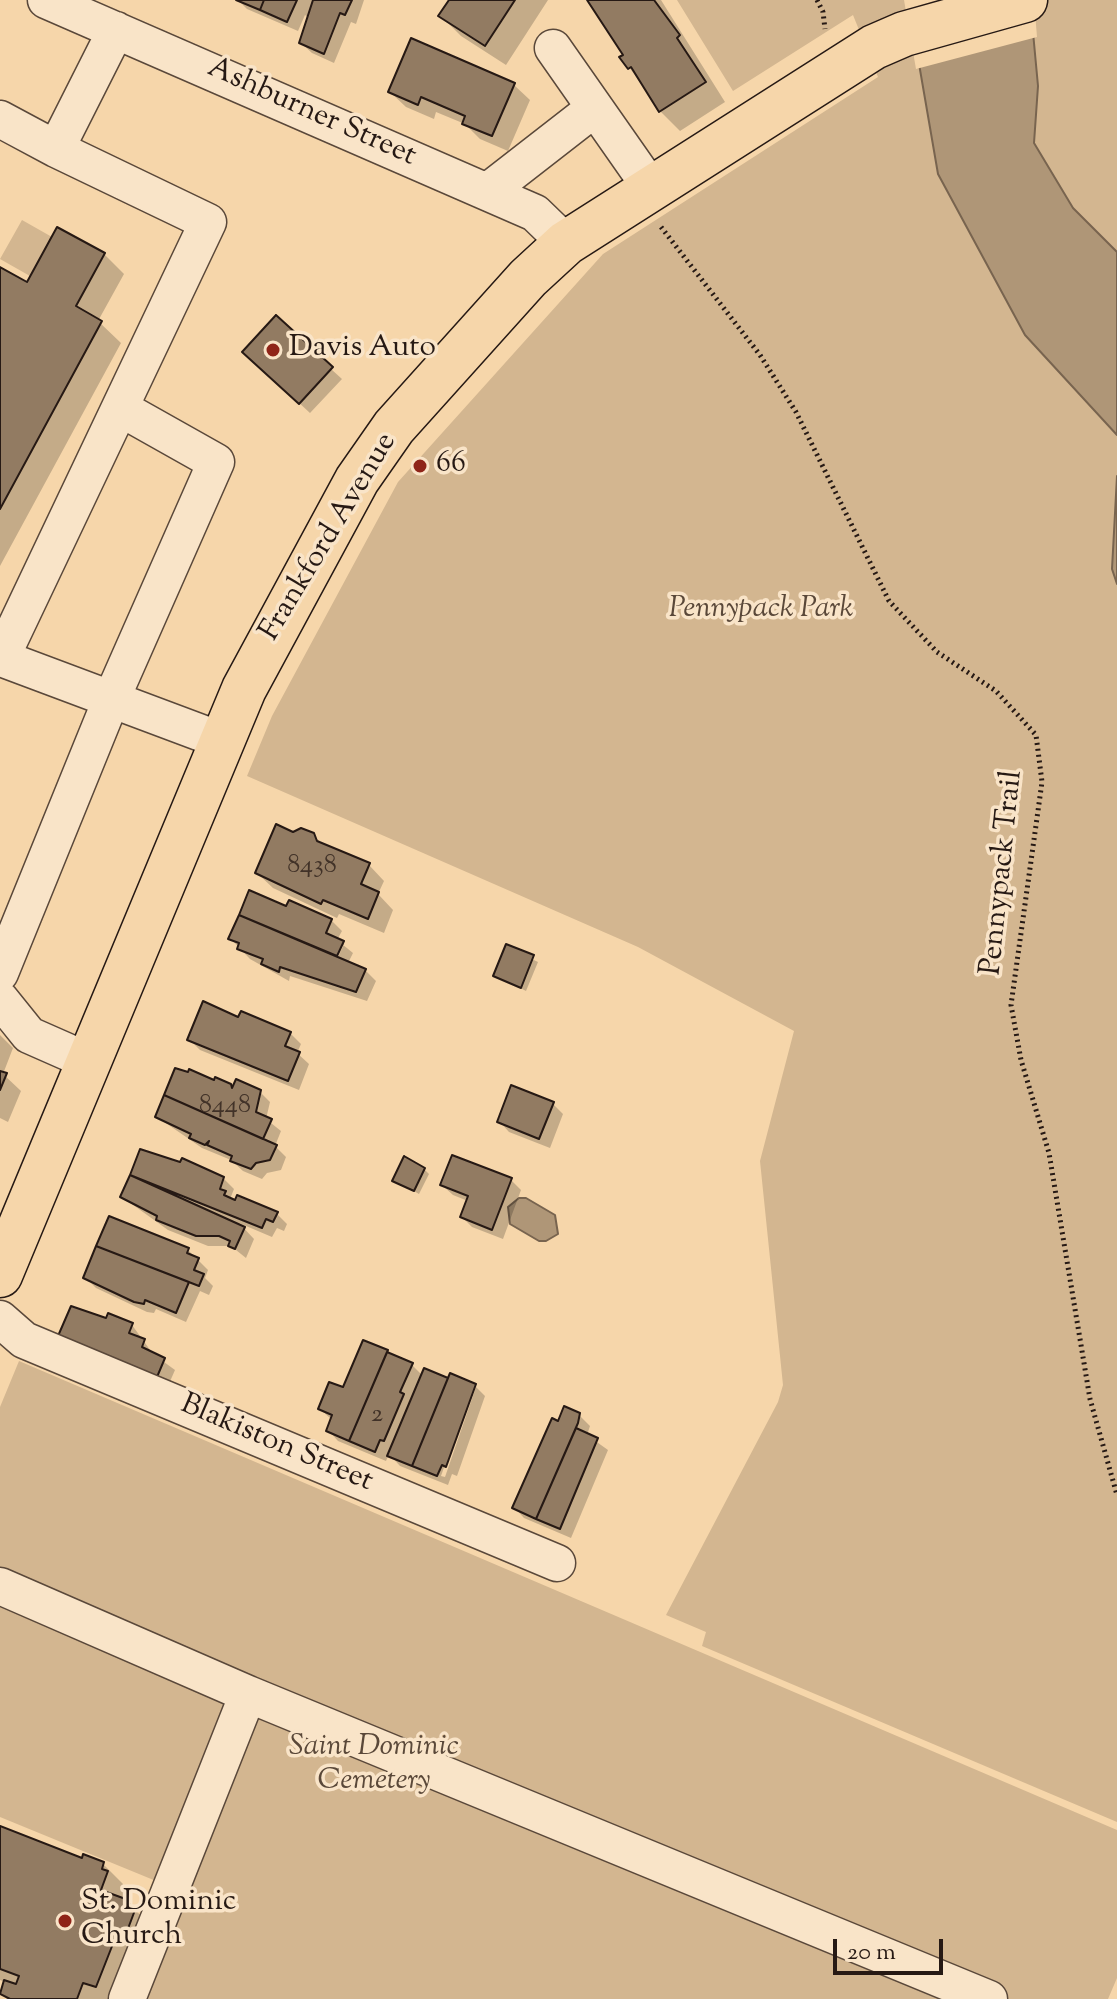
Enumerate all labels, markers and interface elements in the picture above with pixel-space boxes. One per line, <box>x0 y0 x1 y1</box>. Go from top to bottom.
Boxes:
street label: Ashburner Street <box>201 52 421 176</box>
place label: Davis Auto <box>289 332 436 368</box>
marker: Davis Auto <box>264 341 282 359</box>
street label: Frankford Avenue <box>254 427 406 649</box>
place label: 66 <box>436 448 466 484</box>
marker: 66 <box>411 457 429 475</box>
park label: Pennypack Park <box>669 593 853 629</box>
street label: Pennypack Trail <box>975 769 1033 977</box>
house number: 8438 <box>287 852 337 884</box>
house number: 8448 <box>199 1092 251 1124</box>
street label: Blakiston Street <box>174 1388 378 1502</box>
house number: 2 <box>371 1401 383 1433</box>
park label: Saint Dominic Cemetery <box>289 1731 459 1802</box>
place label: St. Dominic Church <box>81 1886 236 1956</box>
marker: St. Dominic Church <box>56 1912 74 1930</box>
scale bar <box>837 1923 947 1973</box>
text: 20 m <box>847 1936 896 1970</box>

